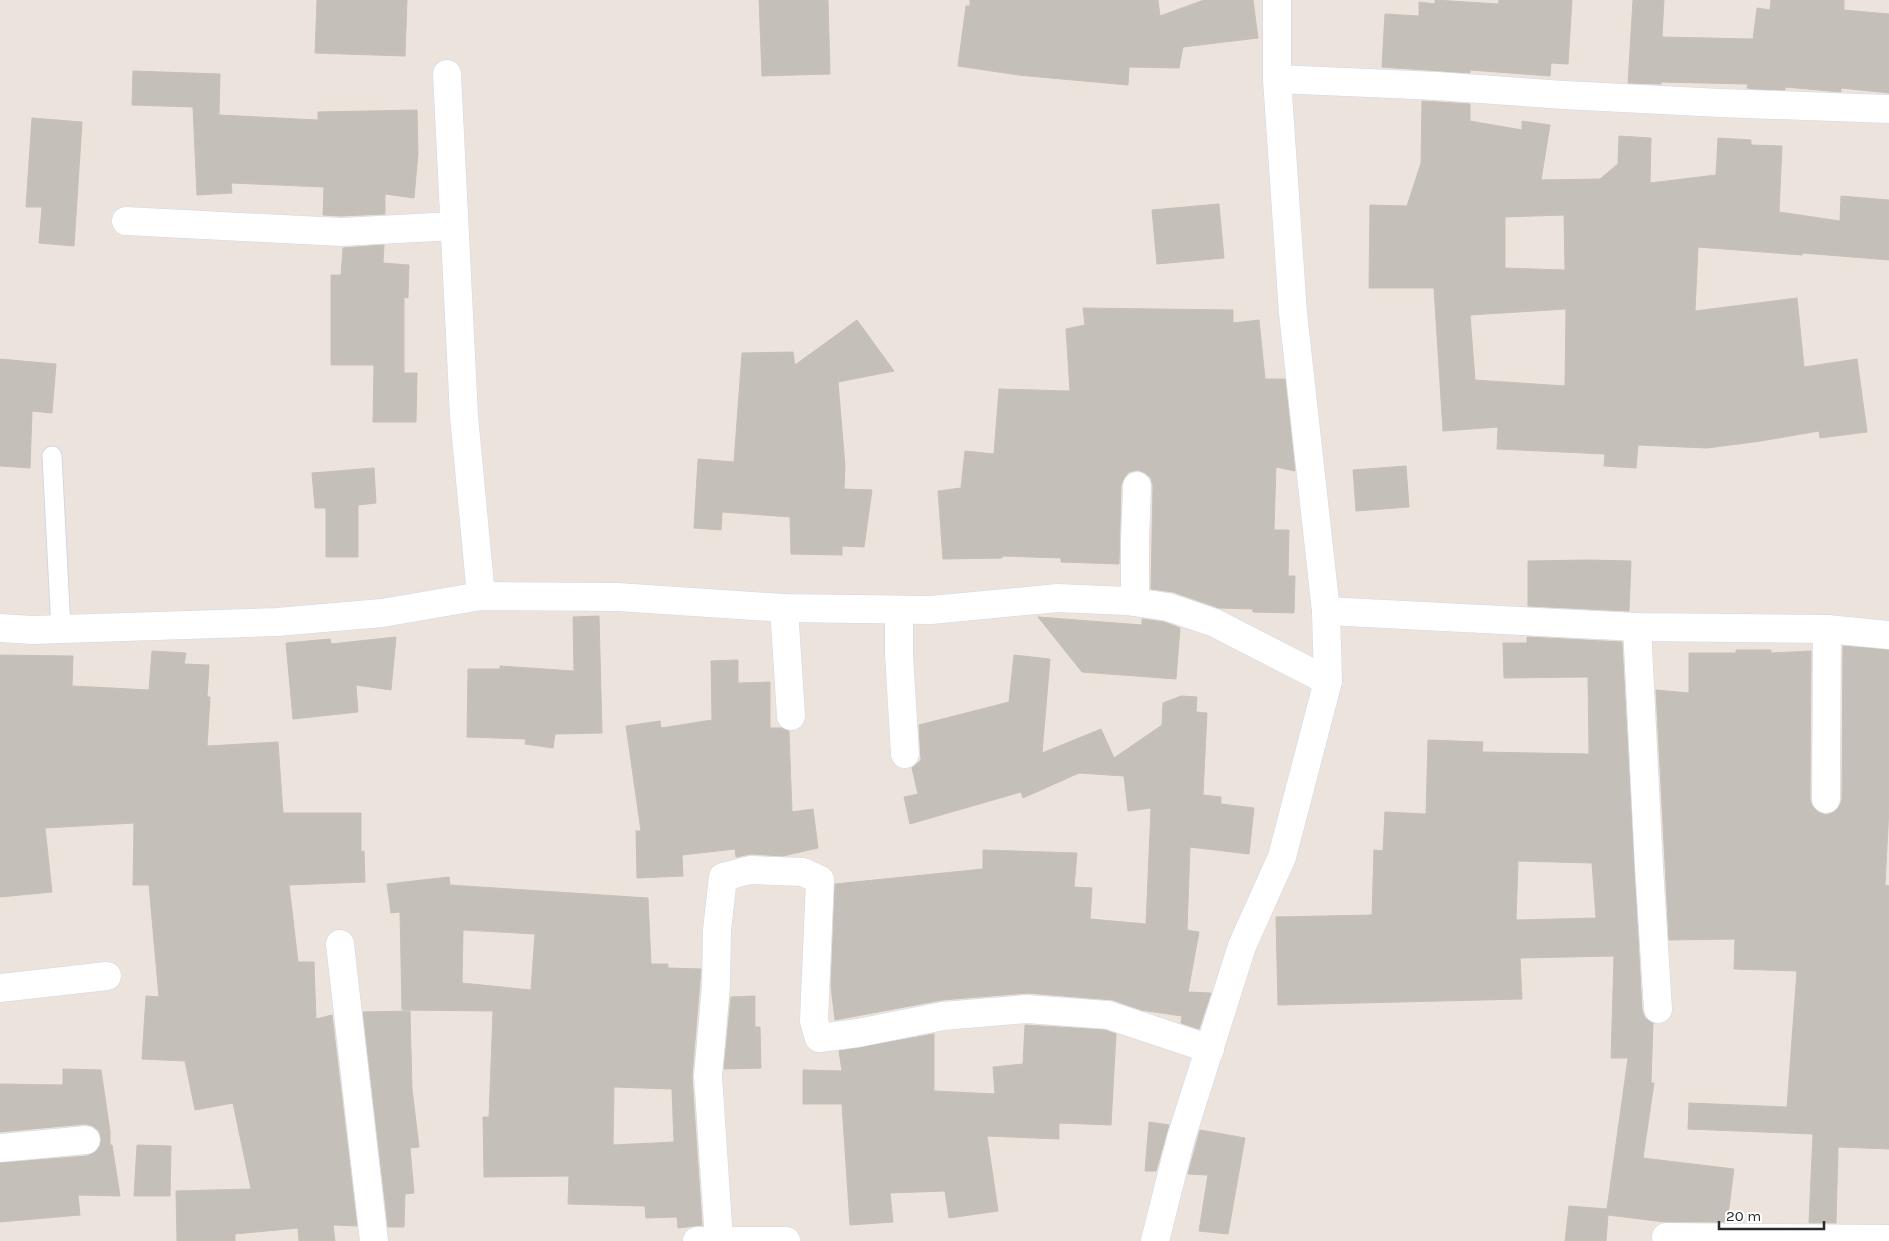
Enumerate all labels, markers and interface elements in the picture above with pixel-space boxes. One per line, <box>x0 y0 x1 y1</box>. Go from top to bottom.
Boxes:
scale bar <box>1719 1198 1824 1230</box>
text: 20 m <box>1726 1207 1761 1225</box>

